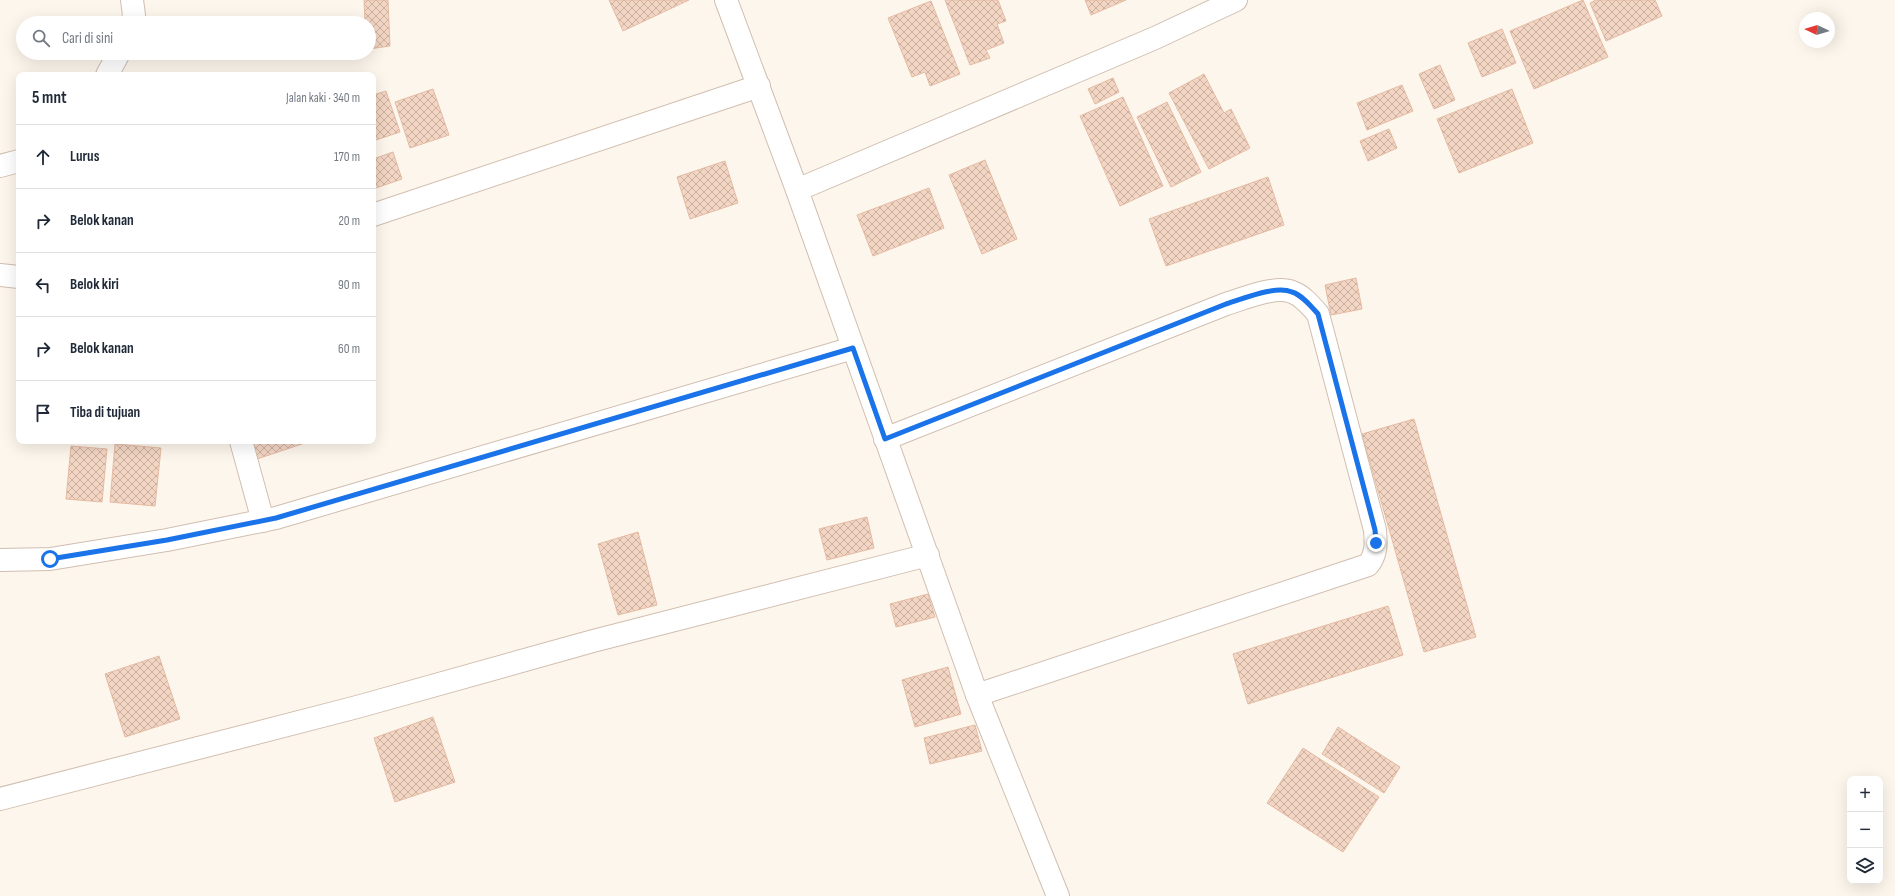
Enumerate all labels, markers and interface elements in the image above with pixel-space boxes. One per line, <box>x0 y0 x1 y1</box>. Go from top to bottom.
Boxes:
north arrow <box>1799 12 1835 48</box>
search box <box>16 16 376 60</box>
icon: search <box>30 27 52 49</box>
text: Cari di sini <box>62 29 113 48</box>
text: 5 mnt <box>32 88 67 108</box>
text: Jalan kaki · 340 m <box>286 90 360 106</box>
icon: ahead <box>32 146 54 168</box>
text: Lurus <box>70 147 99 166</box>
text: 170 m <box>334 149 360 165</box>
icon: right <box>32 210 54 232</box>
text: Belok kanan <box>70 211 134 230</box>
text: 20 m <box>338 213 360 229</box>
icon: left <box>32 274 54 296</box>
text: Belok kiri <box>70 275 119 294</box>
text: 90 m <box>338 277 360 293</box>
icon: right <box>32 338 54 360</box>
text: Belok kanan <box>70 339 134 358</box>
text: 60 m <box>338 341 360 357</box>
icon: arrive <box>32 402 54 424</box>
text: Tiba di tujuan <box>70 403 140 422</box>
route end <box>1367 534 1385 552</box>
route start <box>41 550 59 568</box>
map controls <box>1847 776 1883 884</box>
button: + <box>1847 776 1883 812</box>
button: − <box>1847 812 1883 848</box>
button: layers <box>1847 848 1883 884</box>

